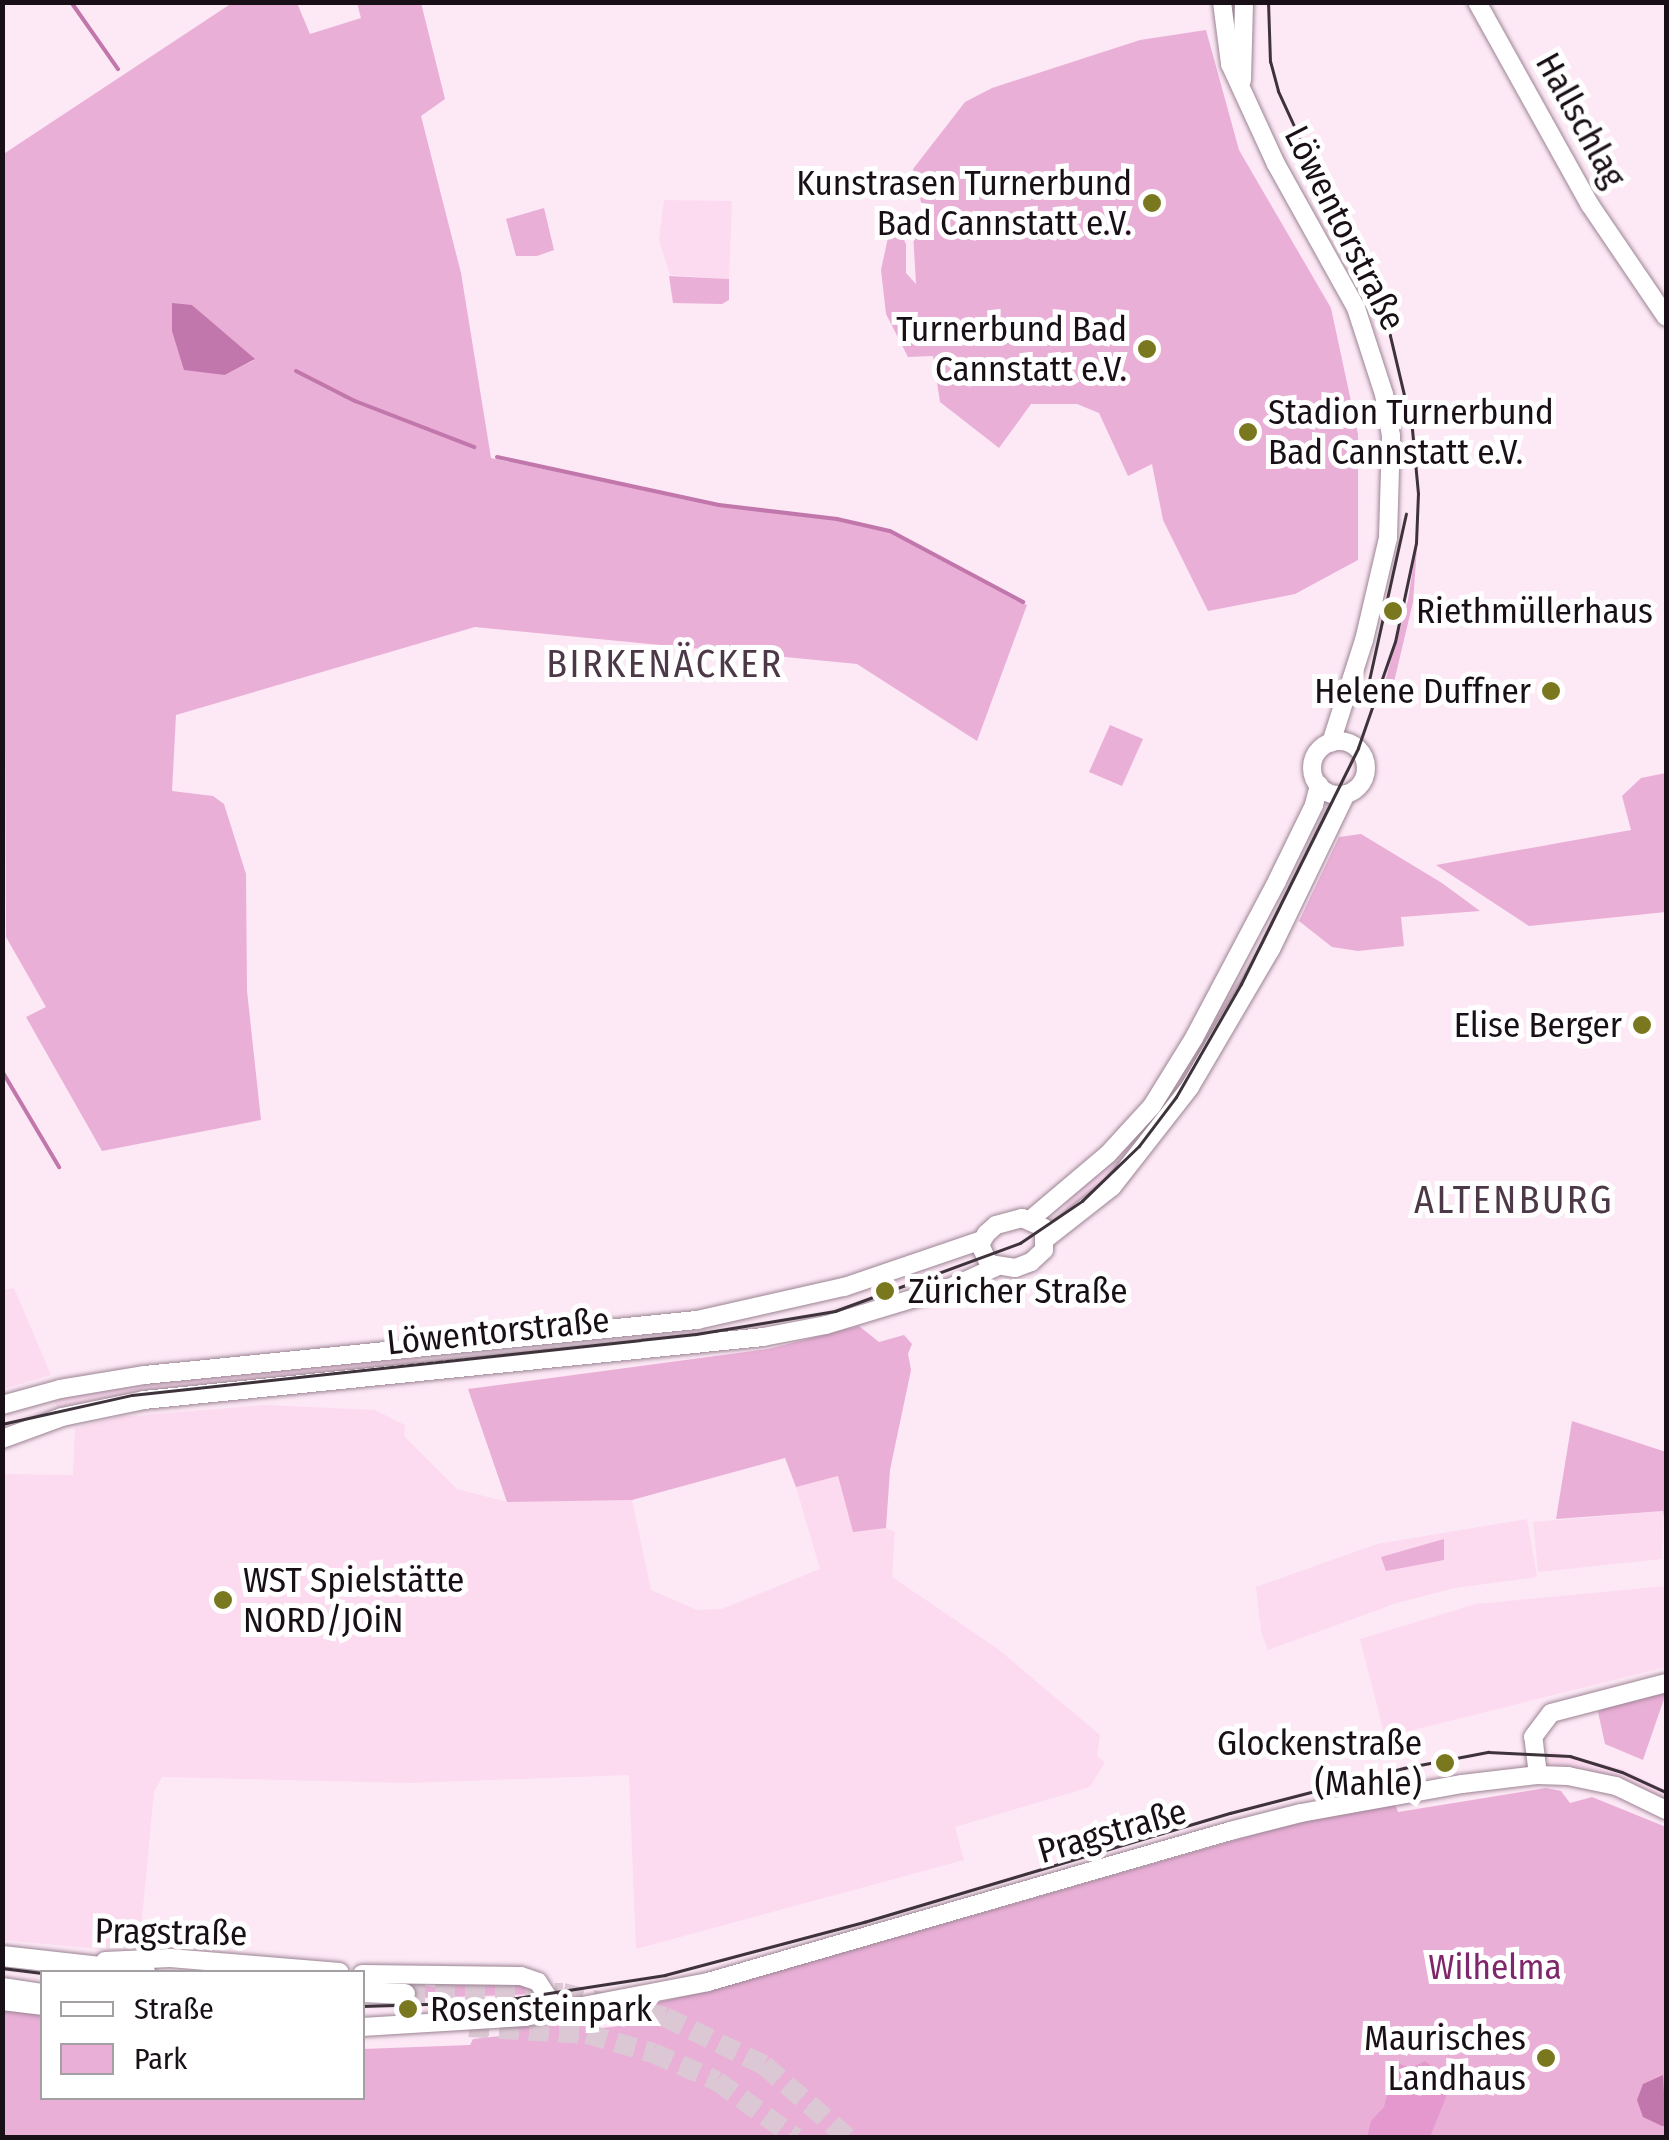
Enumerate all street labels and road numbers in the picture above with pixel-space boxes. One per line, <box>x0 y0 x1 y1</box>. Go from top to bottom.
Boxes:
street label: Hallschlag <box>1527 45 1635 195</box>
street label: Löwentorstraße <box>1276 119 1414 337</box>
street label: Löwentorstraße <box>385 1298 611 1364</box>
street label: Pragstraße <box>1033 1790 1191 1872</box>
street label: Pragstraße <box>94 1910 248 1954</box>

